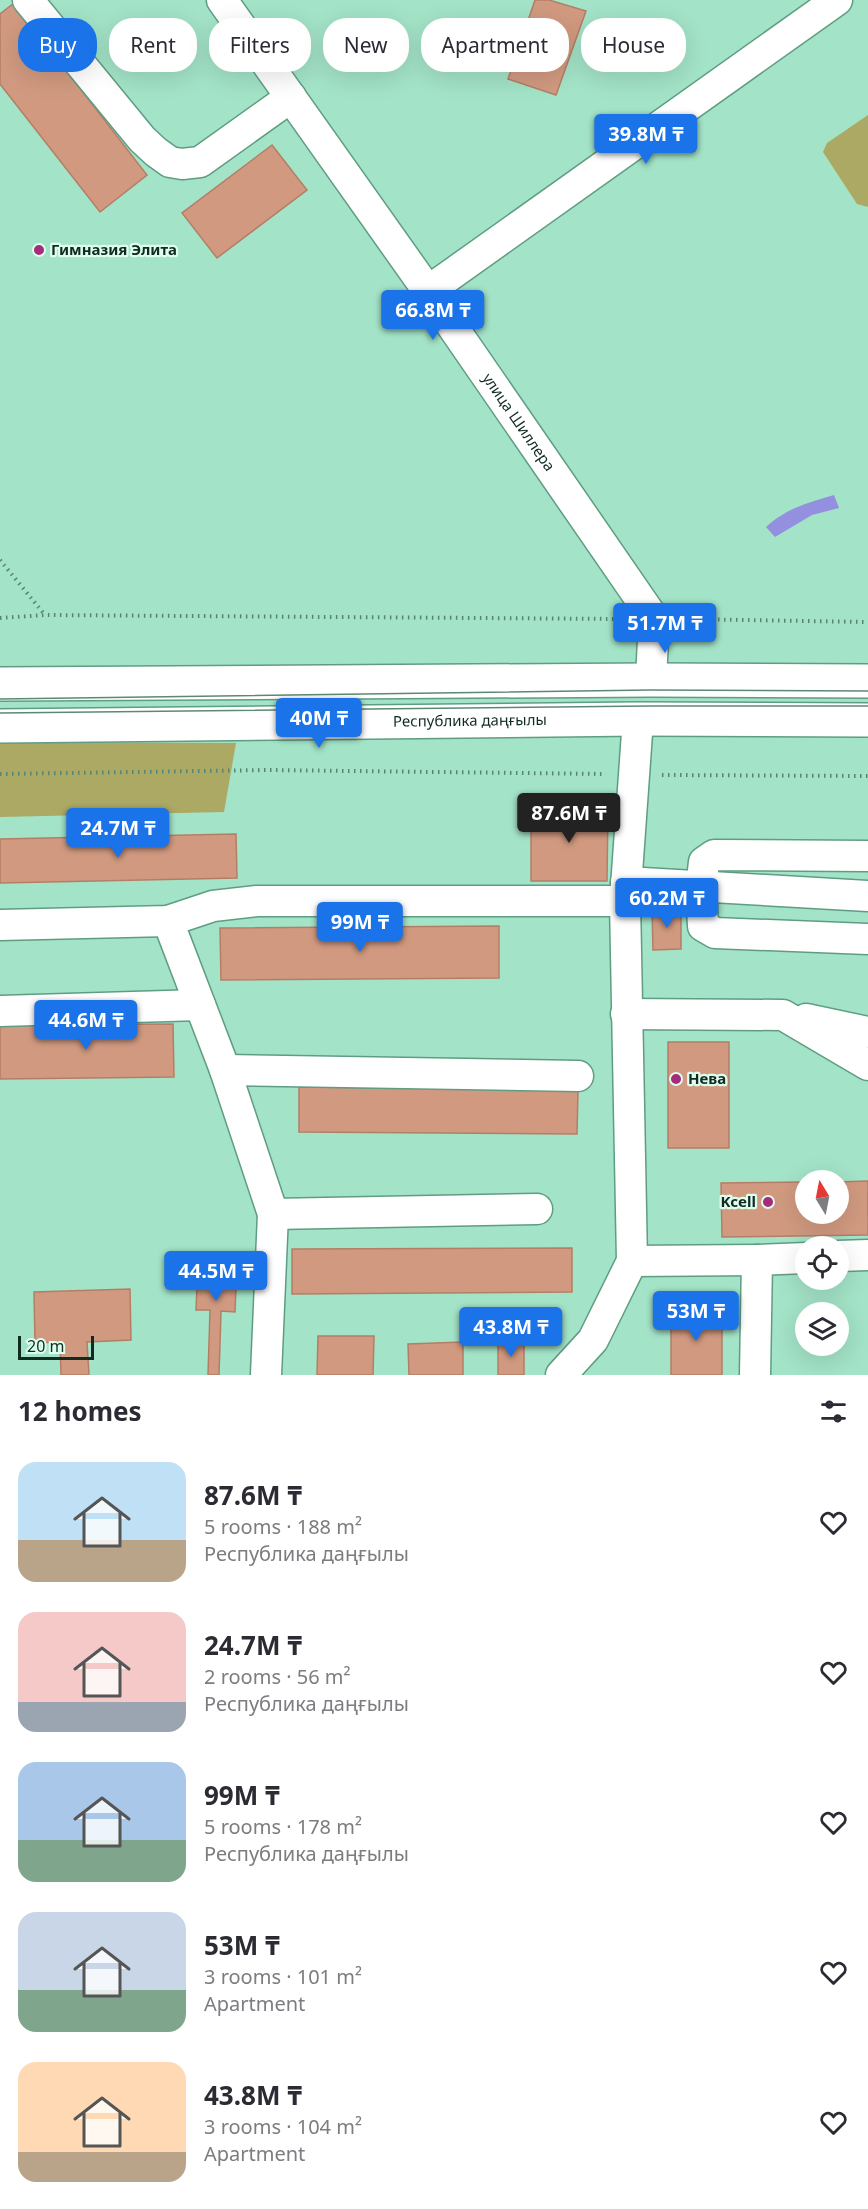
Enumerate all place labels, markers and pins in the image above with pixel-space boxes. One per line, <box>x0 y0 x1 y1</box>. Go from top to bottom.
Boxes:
pin: 39.8M ₸ <box>591 114 701 165</box>
place label: Гимназия Элита <box>51 239 177 259</box>
marker: Гимназия Элита <box>32 243 46 257</box>
pin: 66.8M ₸ <box>378 290 488 341</box>
pin: 51.7M ₸ <box>610 603 720 654</box>
pin: 40M ₸ <box>277 698 361 749</box>
pin: 87.6M ₸ <box>514 793 624 844</box>
pin: 24.7M ₸ <box>63 808 173 859</box>
pin: 60.2M ₸ <box>612 878 722 929</box>
pin: 99M ₸ <box>318 902 402 953</box>
pin: 44.6M ₸ <box>31 1000 141 1051</box>
place label: Нева <box>688 1068 726 1088</box>
marker: Нева <box>669 1072 683 1086</box>
place label: Kcell <box>720 1191 756 1211</box>
marker: Kcell <box>761 1195 775 1209</box>
pin: 44.5M ₸ <box>161 1251 271 1302</box>
pin: 53M ₸ <box>654 1291 738 1342</box>
pin: 43.8M ₸ <box>456 1307 566 1358</box>

